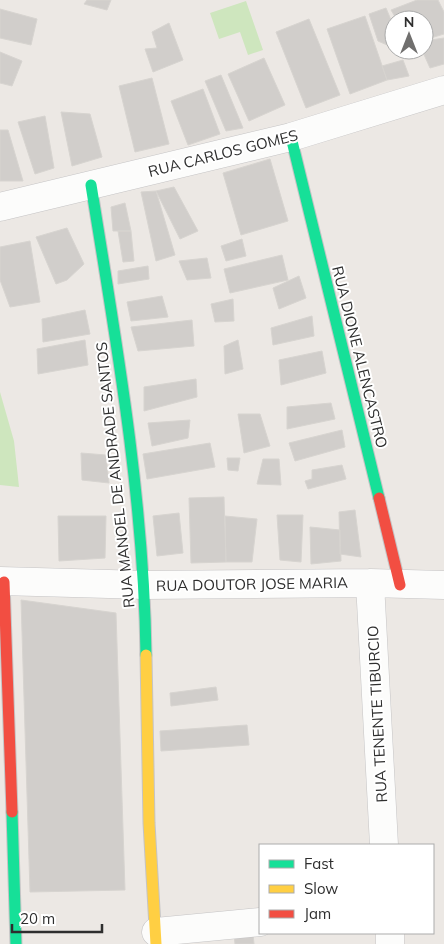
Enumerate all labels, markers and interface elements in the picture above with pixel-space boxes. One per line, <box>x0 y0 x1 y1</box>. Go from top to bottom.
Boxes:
north arrow <box>384 10 434 60</box>
text: N <box>404 13 414 31</box>
street label: RUA CARLOS GOMES <box>146 125 300 181</box>
street label: RUA DIONE ALENCASTRO <box>328 264 392 450</box>
street label: RUA MANOEL DE ANDRADE SANTOS <box>92 341 138 609</box>
street label: RUA DOUTOR JOSE MARIA <box>156 573 348 595</box>
street label: RUA TENENTE TIBURCIO <box>363 625 391 803</box>
legend <box>259 844 434 934</box>
text: Fast <box>304 854 334 873</box>
text: Slow <box>304 879 338 898</box>
scale bar <box>12 902 102 934</box>
text: Jam <box>304 904 331 923</box>
text: 20 m <box>20 909 55 928</box>

